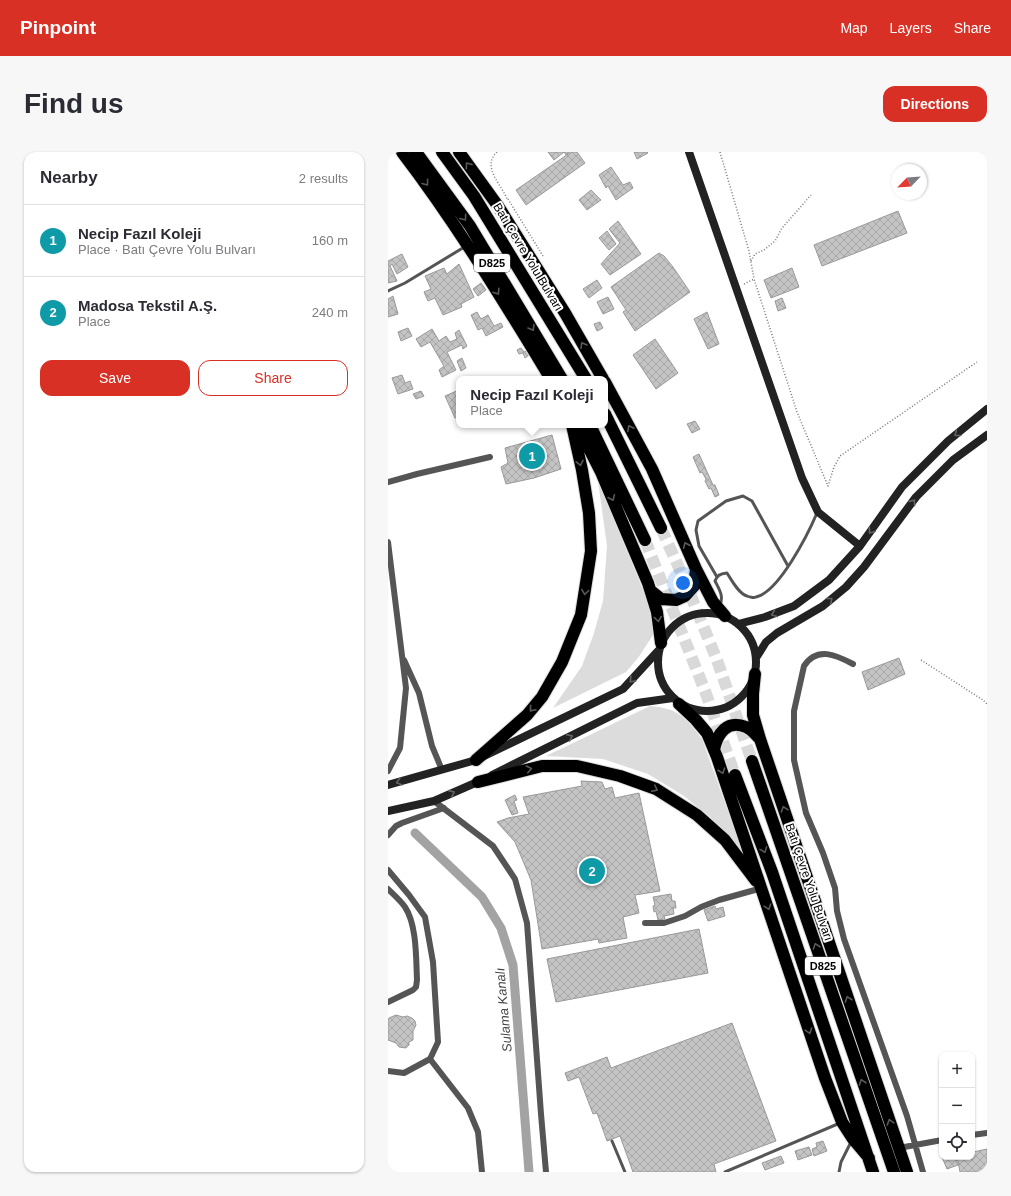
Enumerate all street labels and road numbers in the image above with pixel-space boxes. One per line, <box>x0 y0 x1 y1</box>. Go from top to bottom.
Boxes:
street label: Batı Çevre Yolu Bulvarı <box>490 201 566 313</box>
road number: D825 <box>474 254 510 272</box>
street label: Batı Çevre Yolu Bulvarı <box>782 821 836 943</box>
road number: D825 <box>805 957 841 975</box>

